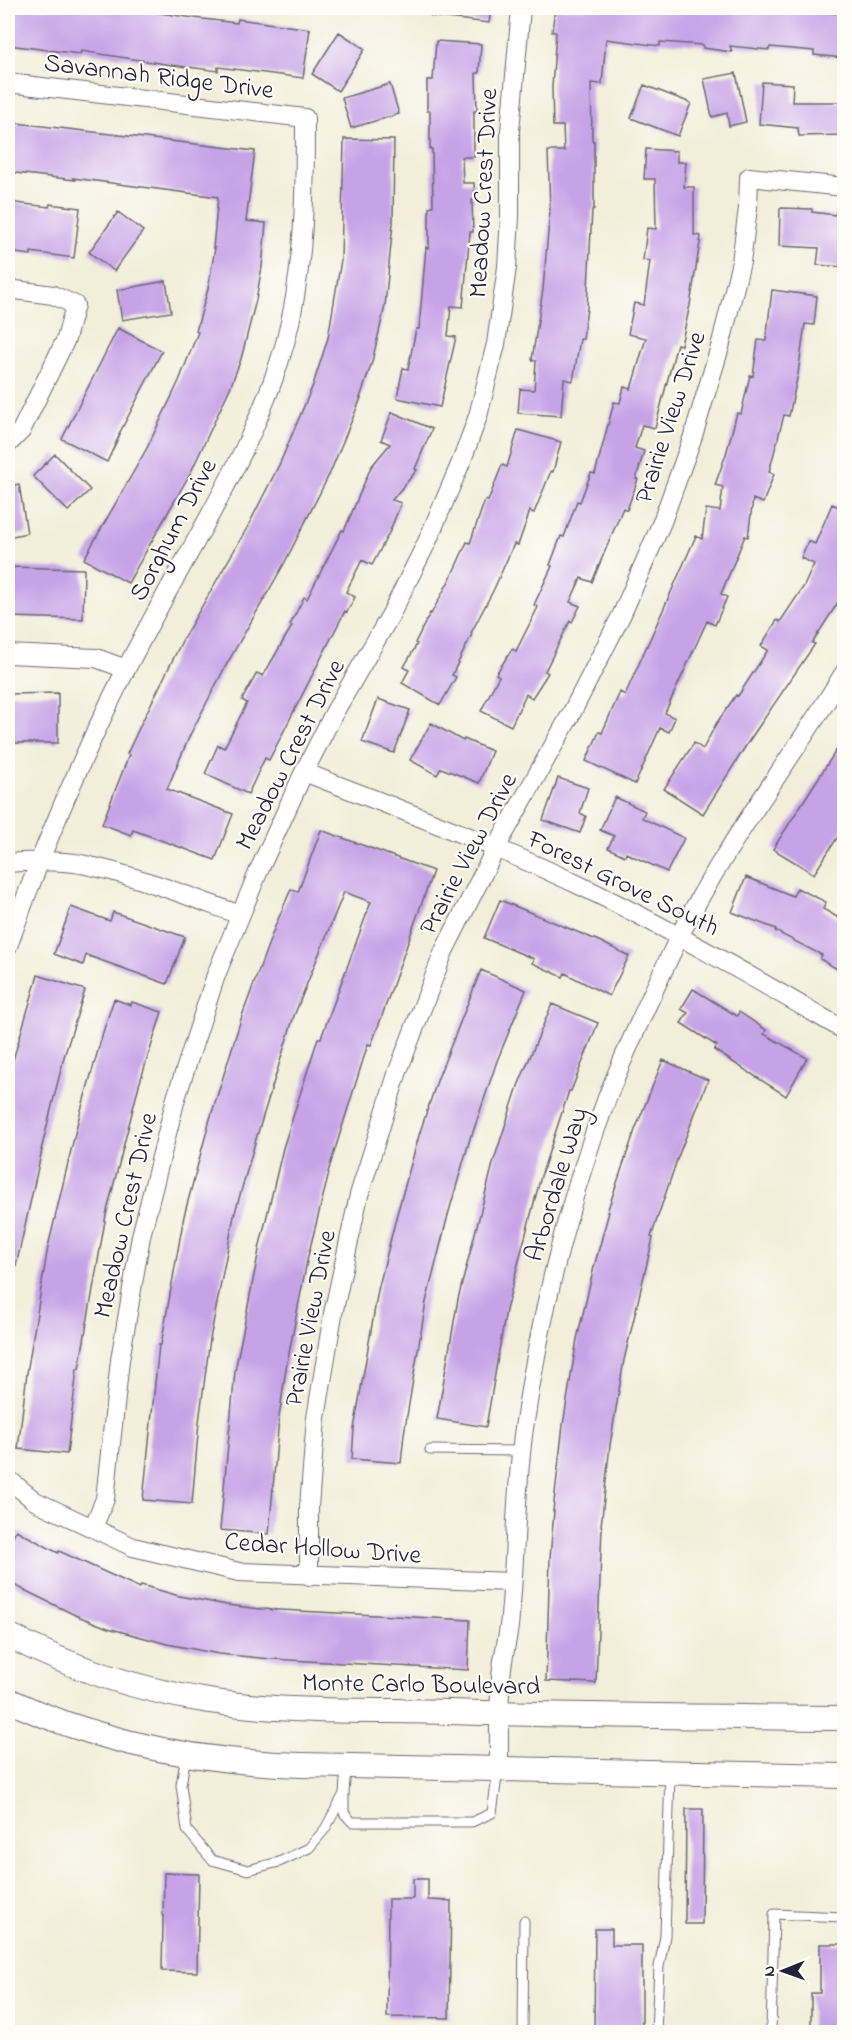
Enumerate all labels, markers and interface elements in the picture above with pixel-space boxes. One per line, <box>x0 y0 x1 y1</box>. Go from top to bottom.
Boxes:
street label: Savannah Ridge Drive <box>42 45 276 111</box>
street label: Meadow Crest Drive <box>461 87 509 299</box>
street label: Prairie View Drive <box>626 327 718 509</box>
street label: Sorghum Drive <box>121 452 228 609</box>
street label: Meadow Crest Drive <box>227 653 356 858</box>
street label: Prairie View Drive <box>411 766 529 942</box>
street label: Forest Grove South <box>519 821 725 948</box>
street label: Arbordale Way <box>516 1103 599 1267</box>
street label: Meadow Crest Drive <box>85 1109 169 1322</box>
street label: Prairie View Drive <box>276 1227 348 1410</box>
street label: Cedar Hollow Drive <box>223 1524 423 1576</box>
street label: Monte Carlo Boulevard <box>301 1665 541 1707</box>
north arrow <box>753 1941 813 2001</box>
text: N <box>758 1965 782 1977</box>

